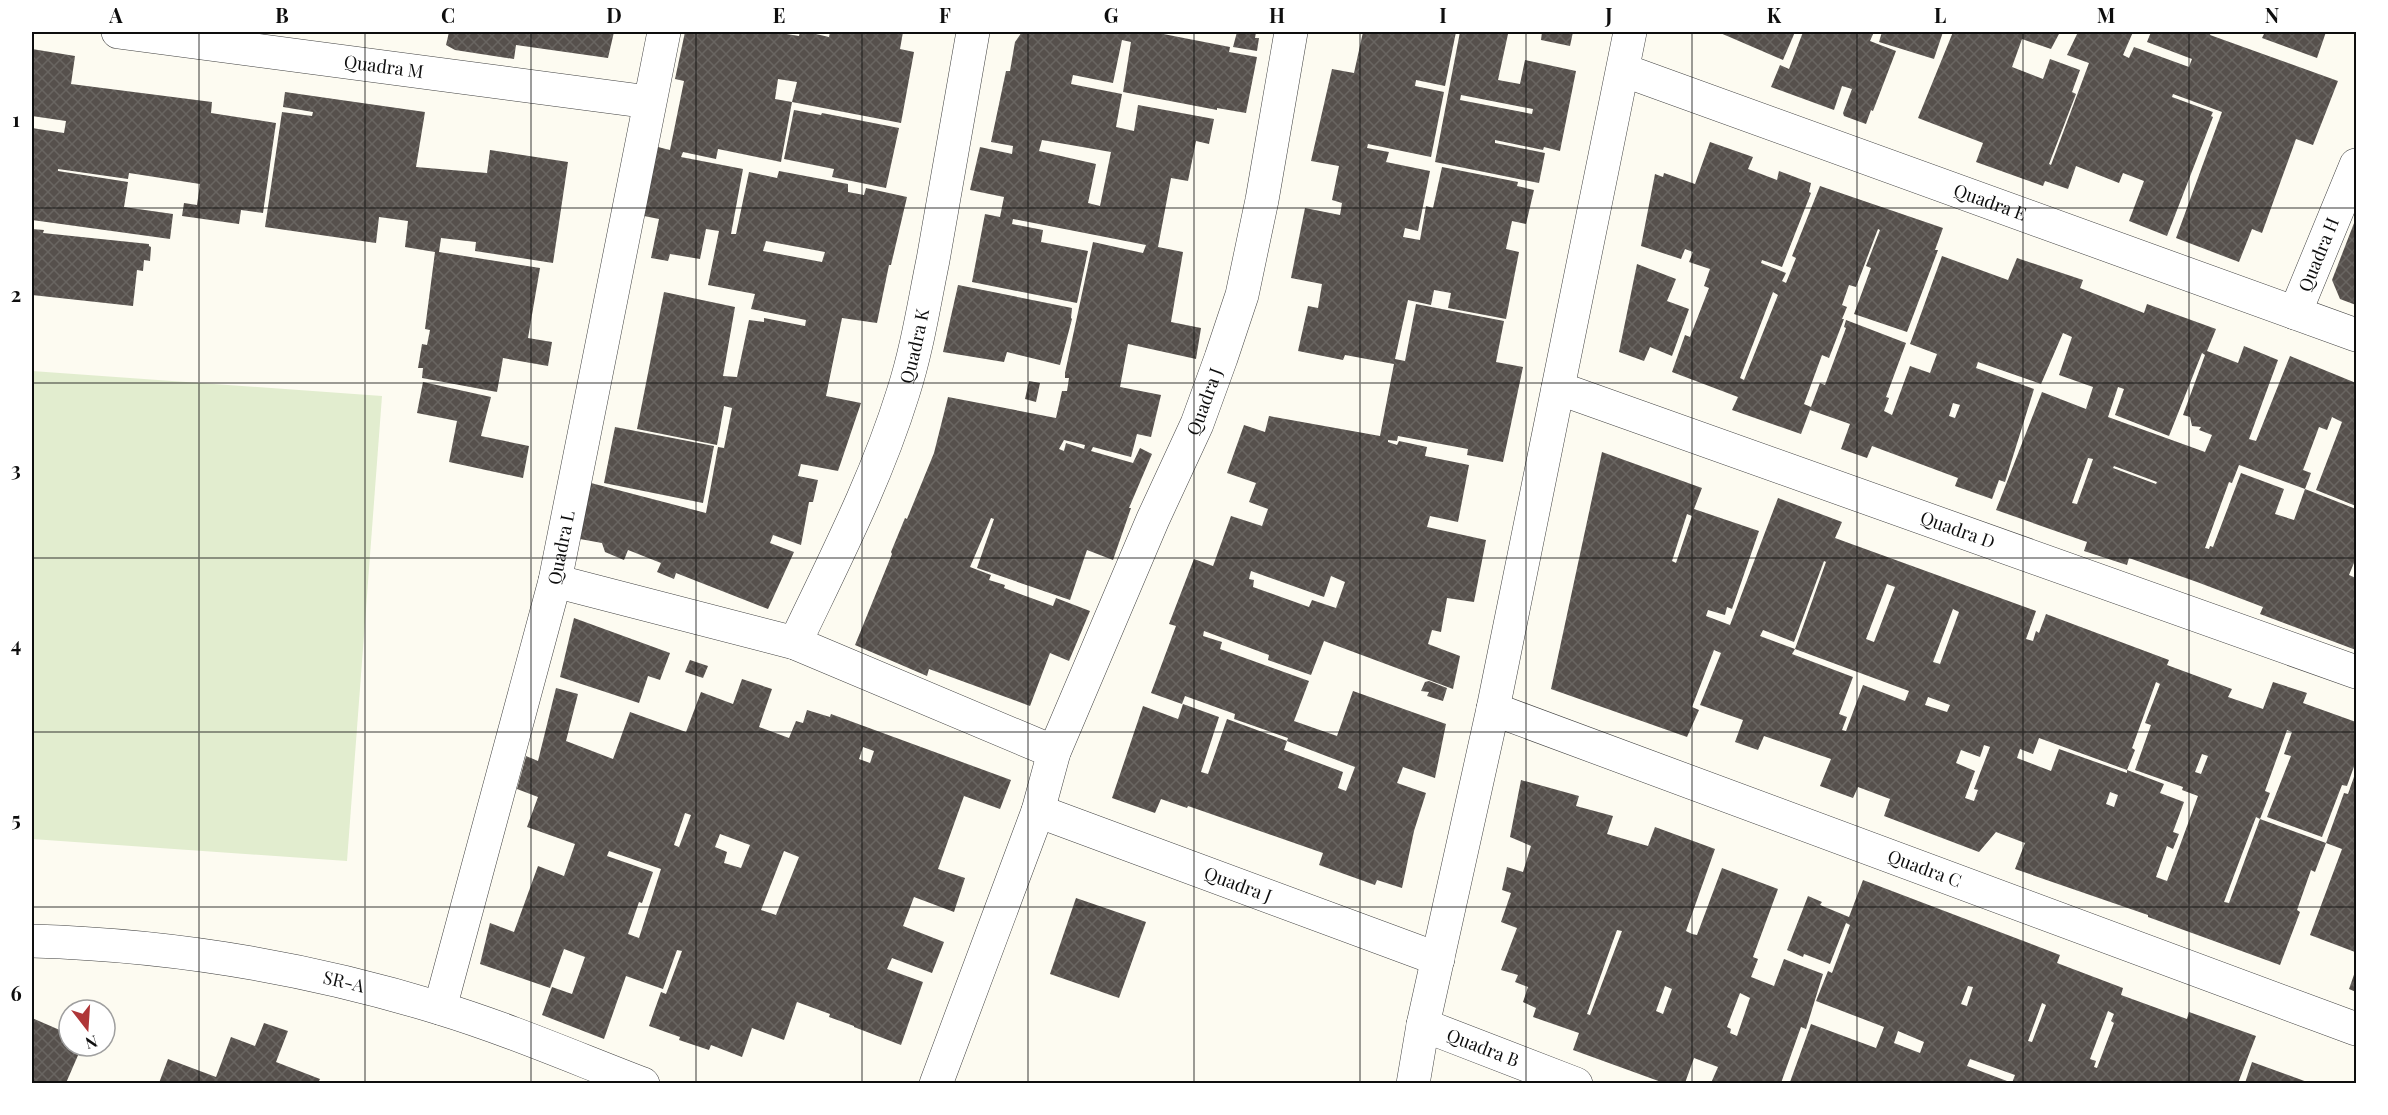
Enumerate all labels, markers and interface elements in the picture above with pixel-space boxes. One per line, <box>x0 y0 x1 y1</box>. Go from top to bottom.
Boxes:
text: A <box>108 1 123 28</box>
text: B <box>275 1 289 28</box>
text: C <box>441 1 455 28</box>
text: D <box>606 1 622 28</box>
text: E <box>773 1 785 28</box>
text: F <box>939 1 951 28</box>
text: G <box>1104 1 1119 28</box>
text: H <box>1269 1 1285 28</box>
text: I <box>1439 1 1447 28</box>
text: J <box>1604 1 1613 28</box>
text: K <box>1767 1 1782 28</box>
text: L <box>1934 1 1946 28</box>
text: M <box>2097 1 2115 28</box>
text: N <box>2265 1 2279 28</box>
street label: Quadra M <box>343 49 425 83</box>
text: 1 <box>12 105 20 132</box>
street label: Quadra E <box>1951 178 2030 226</box>
street label: Quadra H <box>2292 214 2344 295</box>
text: 2 <box>11 280 21 307</box>
street label: Quadra K <box>894 306 934 386</box>
street label: Quadra J <box>1180 364 1227 439</box>
text: 3 <box>11 455 21 482</box>
street label: Quadra D <box>1917 505 1998 554</box>
street label: Quadra L <box>542 508 580 587</box>
text: 4 <box>11 630 21 657</box>
text: 5 <box>11 805 21 832</box>
street label: Quadra C <box>1884 843 1965 893</box>
street label: Quadra J <box>1201 861 1275 907</box>
street label: SR-A <box>321 965 368 998</box>
text: 6 <box>10 979 22 1006</box>
north arrow <box>57 998 117 1058</box>
street label: Quadra B <box>1443 1022 1523 1072</box>
text: N <box>83 1031 100 1055</box>

